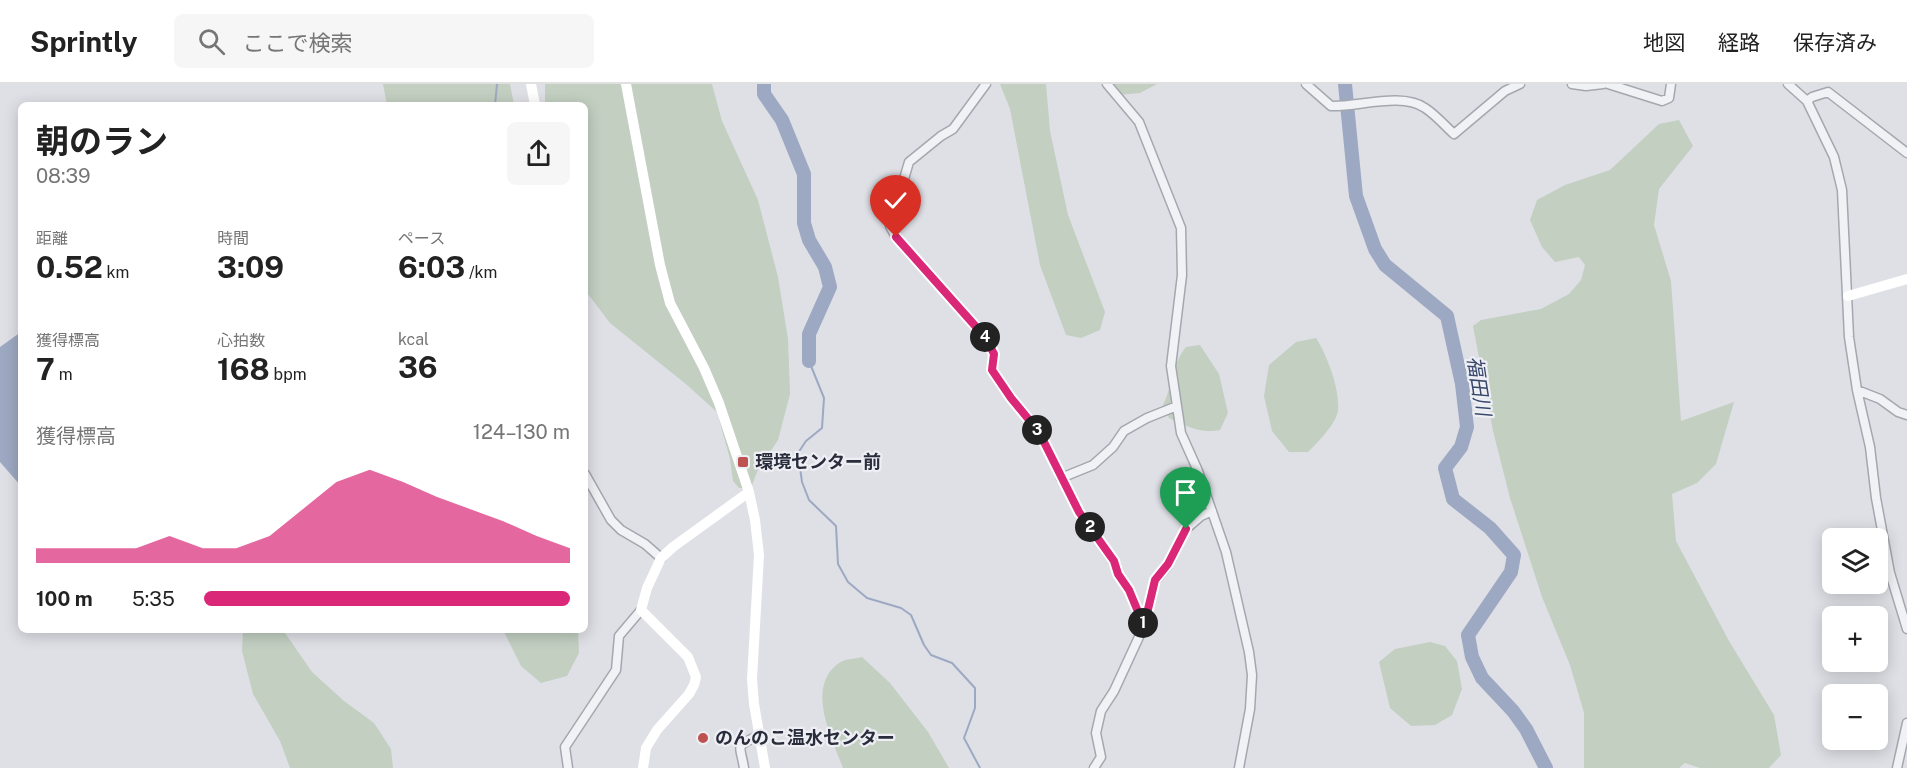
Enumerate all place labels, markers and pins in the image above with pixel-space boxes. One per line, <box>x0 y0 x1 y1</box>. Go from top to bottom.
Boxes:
pin <box>870 175 921 237</box>
pin: 4 <box>970 322 1000 352</box>
pin: 3 <box>1022 415 1052 445</box>
place label: 環境センター前 <box>755 451 881 472</box>
marker: 環境センター前 <box>736 455 750 469</box>
pin <box>1160 467 1211 529</box>
pin: 2 <box>1075 512 1105 542</box>
pin: 1 <box>1128 608 1158 638</box>
place label: のんのこ温水センター <box>715 727 895 748</box>
marker: のんのこ温水センター <box>696 731 710 745</box>

